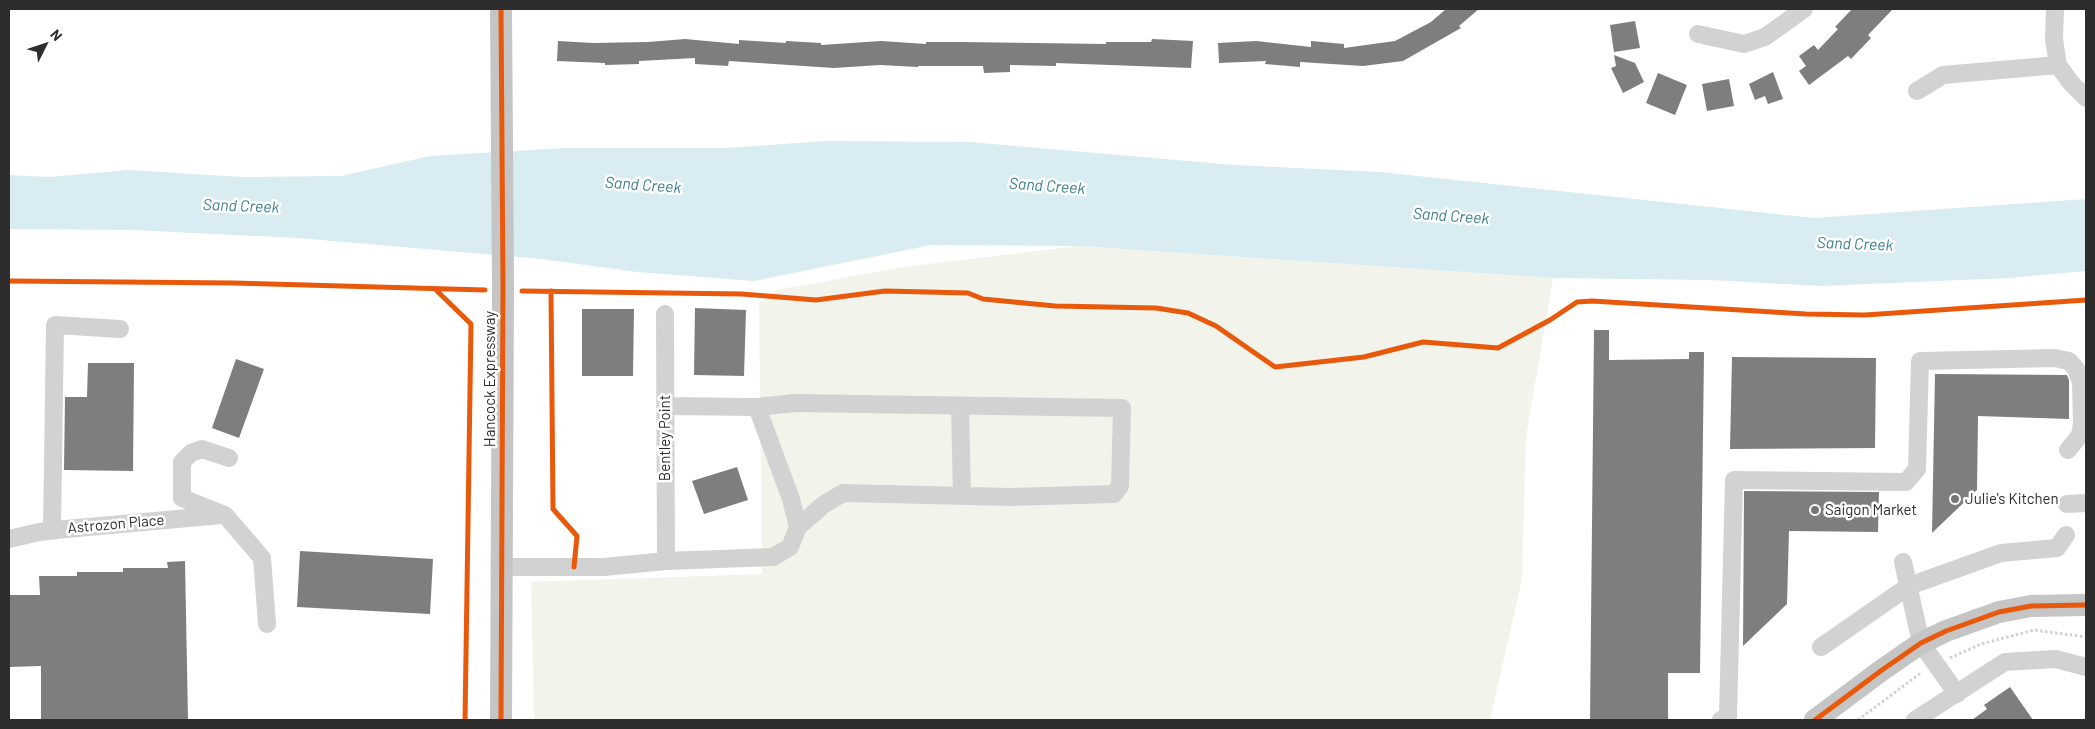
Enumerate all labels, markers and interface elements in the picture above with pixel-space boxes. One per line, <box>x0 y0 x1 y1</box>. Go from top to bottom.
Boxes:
north arrow <box>20 20 70 70</box>
text: N <box>47 26 66 44</box>
water label: Sand Creek <box>604 173 682 197</box>
water label: Sand Creek <box>1008 174 1086 198</box>
water label: Sand Creek <box>202 195 280 217</box>
water label: Sand Creek <box>1412 204 1490 228</box>
water label: Sand Creek <box>1816 233 1894 255</box>
street label: Hancock Expressway <box>481 311 499 447</box>
street label: Bentley Point <box>656 395 674 481</box>
place label: Julie's Kitchen <box>1965 490 2059 508</box>
marker: Julie's Kitchen <box>1949 493 1961 505</box>
place label: Saigon Market <box>1825 501 1917 519</box>
marker: Saigon Market <box>1809 504 1821 516</box>
street label: Astrozon Place <box>67 511 165 537</box>

